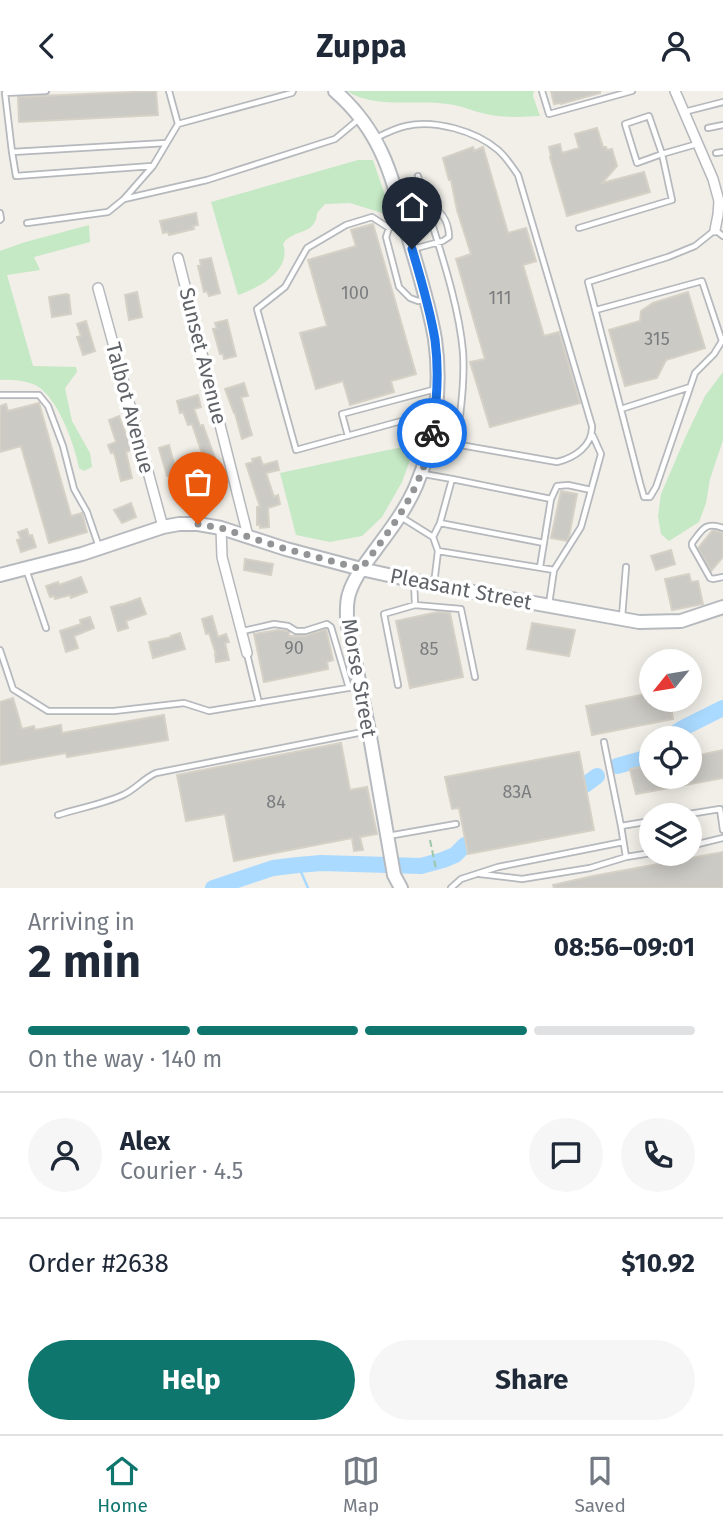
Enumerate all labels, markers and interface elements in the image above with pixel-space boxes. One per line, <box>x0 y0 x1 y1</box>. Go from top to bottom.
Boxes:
icon: back <box>28 27 66 65</box>
text: Zuppa <box>316 27 407 65</box>
icon: person <box>657 27 695 65</box>
pin <box>382 177 442 249</box>
icon: home <box>393 188 431 226</box>
house number: 100 <box>341 282 369 304</box>
street label: Sunset Avenue <box>173 285 233 427</box>
house number: 111 <box>489 287 511 309</box>
house number: 315 <box>644 328 670 350</box>
street label: Talbot Avenue <box>100 340 160 476</box>
courier <box>397 398 467 468</box>
icon: bike <box>413 414 451 452</box>
pin <box>168 452 228 524</box>
icon: bag <box>179 463 217 501</box>
street label: Pleasant Street <box>388 563 535 616</box>
street label: Morse Street <box>336 617 382 740</box>
house number: 90 <box>284 637 304 659</box>
house number: 85 <box>420 638 438 660</box>
north arrow <box>639 649 702 712</box>
map controls <box>639 649 702 866</box>
button: locate <box>639 726 702 789</box>
house number: 83A <box>502 781 532 803</box>
house number: 84 <box>266 791 286 813</box>
button: layers <box>639 803 702 866</box>
text: Arriving in <box>28 908 135 936</box>
text: 08:56–09:01 <box>554 932 695 963</box>
text: 2 min <box>28 934 141 989</box>
text: On the way · 140 m <box>28 1045 222 1073</box>
button: person <box>28 1118 102 1192</box>
button: chat <box>529 1118 603 1192</box>
button: phone <box>621 1118 695 1192</box>
text: Alex <box>120 1126 170 1157</box>
text: Courier · 4.5 <box>120 1157 243 1185</box>
text: Order #2638 <box>28 1248 169 1279</box>
text: $10.92 <box>621 1248 695 1279</box>
button: Help <box>28 1340 355 1420</box>
button: Share <box>369 1340 695 1420</box>
tab: Home <box>97 1452 148 1517</box>
tab: Map <box>342 1452 380 1517</box>
tab: Saved <box>574 1452 626 1517</box>

